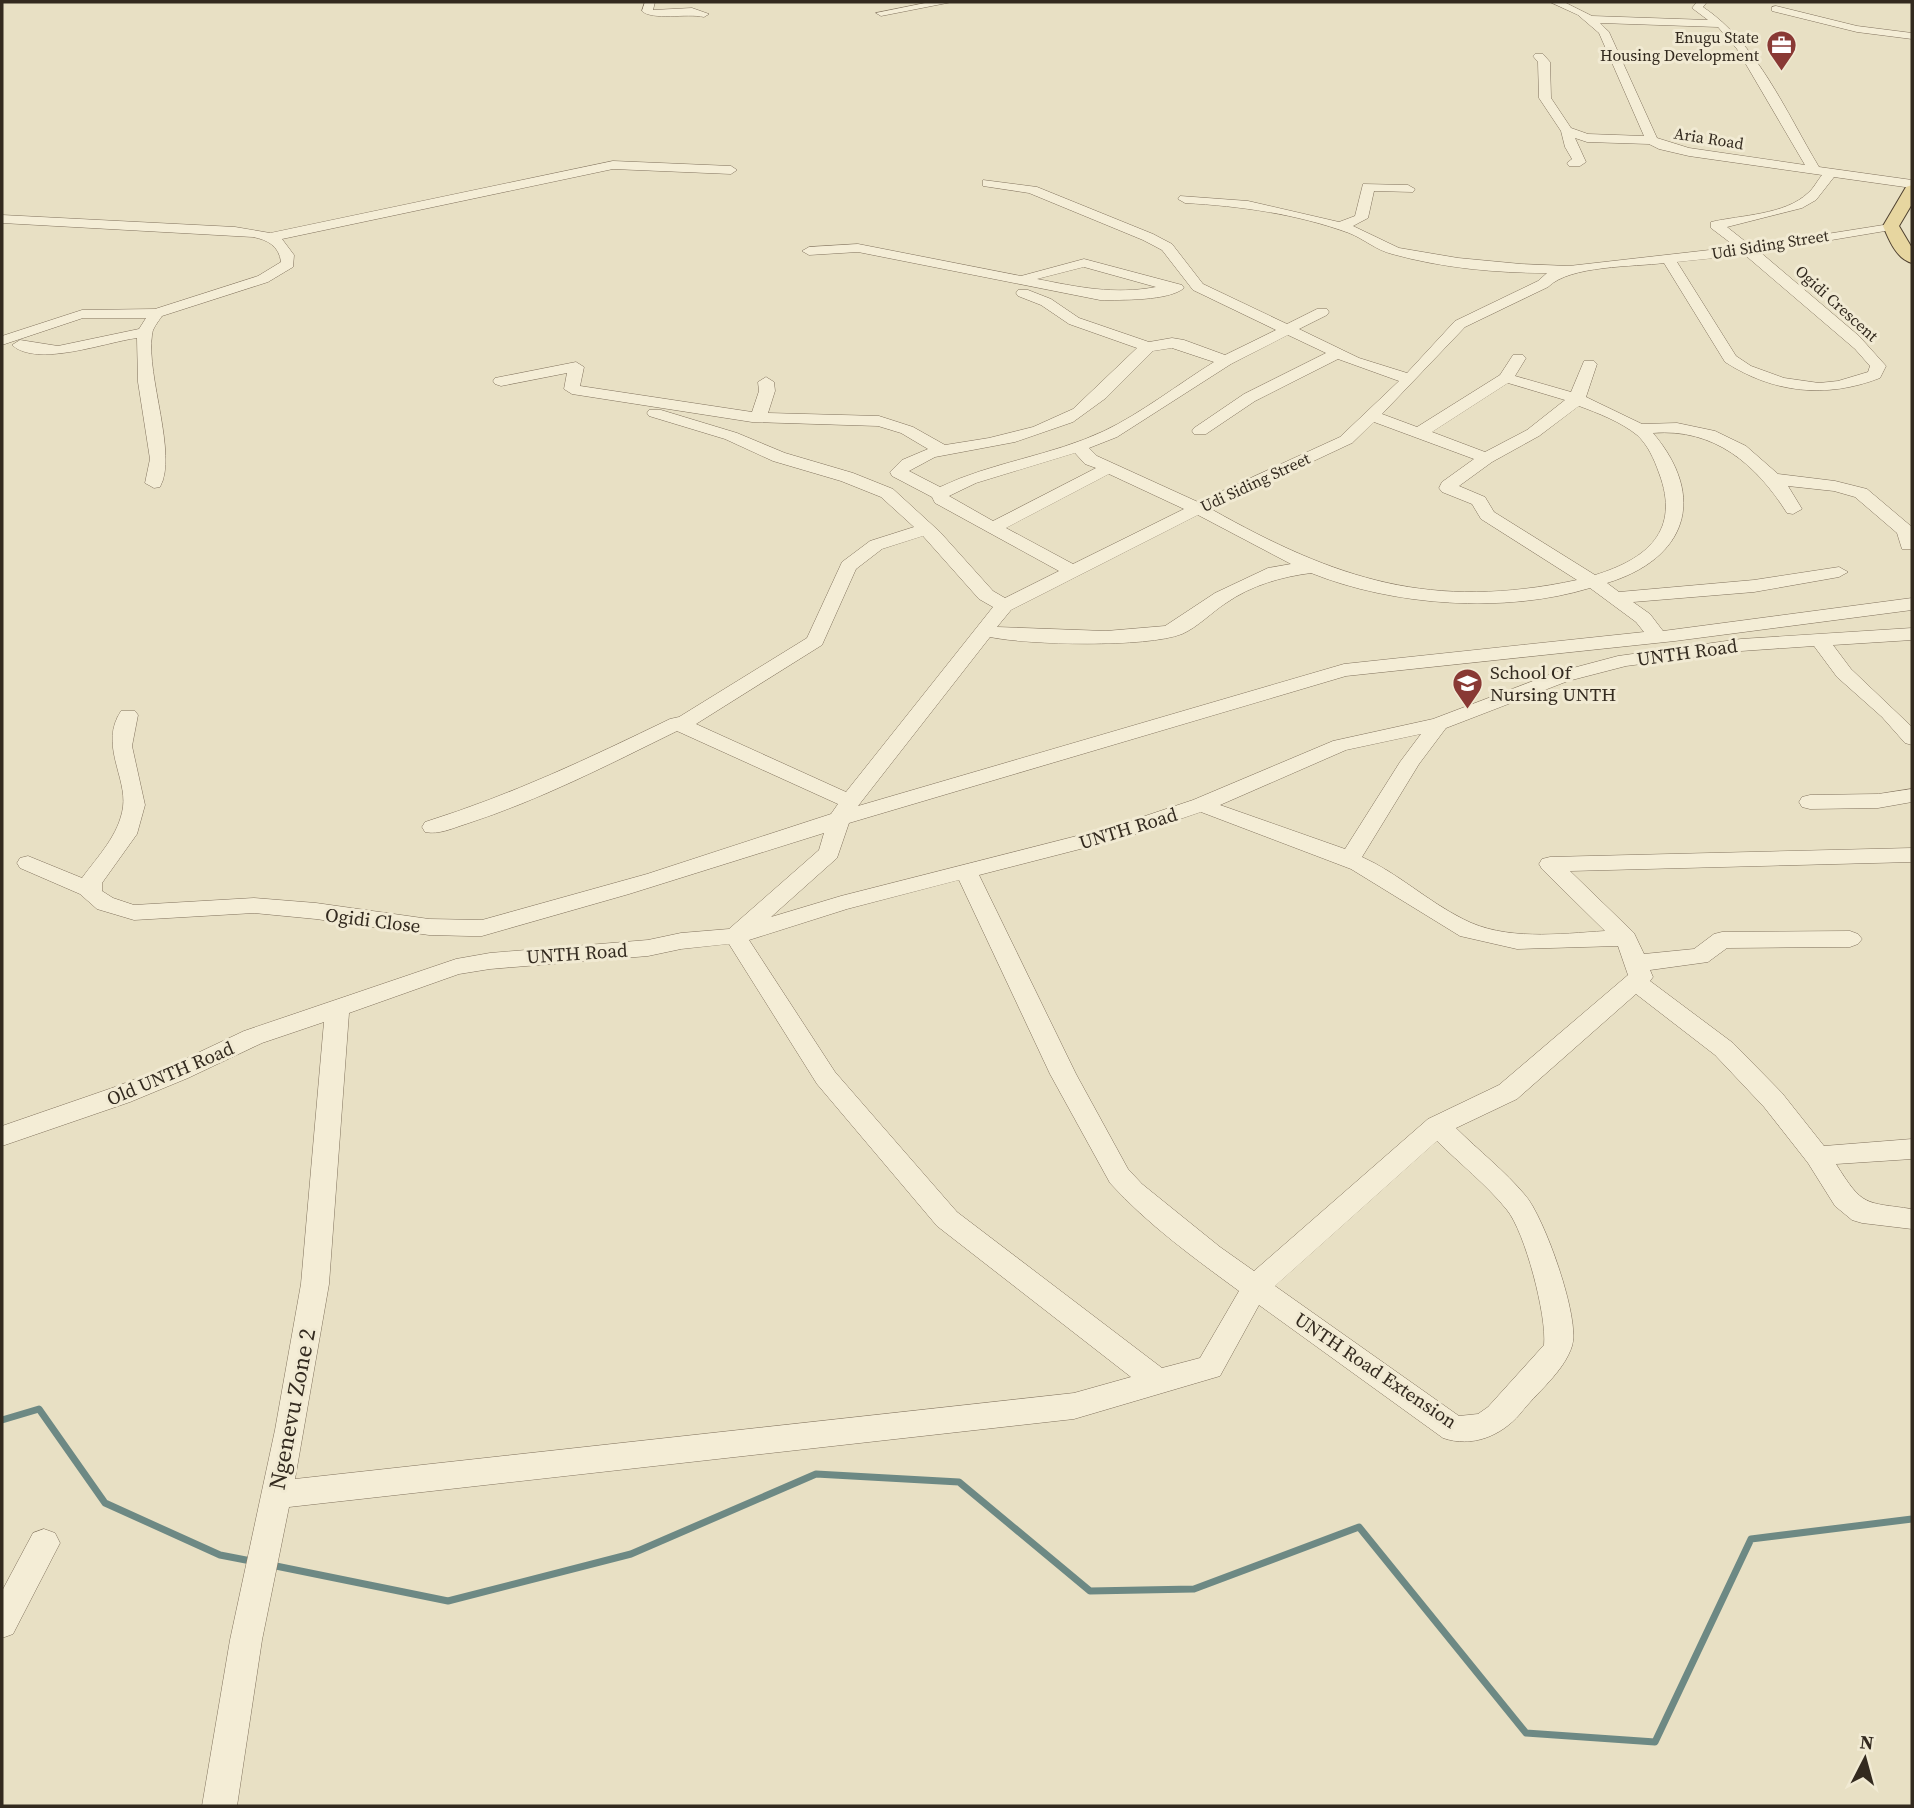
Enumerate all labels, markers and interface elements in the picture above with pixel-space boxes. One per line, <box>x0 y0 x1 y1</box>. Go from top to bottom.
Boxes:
place label: Enugu State Housing Development <box>1600 26 1760 66</box>
office icon: Enugu State Housing Development <box>1765 29 1799 73</box>
street label: Aria Road <box>1673 122 1745 154</box>
street label: Udi Siding Street <box>1710 224 1831 264</box>
street label: Ogidi Crescent <box>1791 260 1884 347</box>
street label: Udi Siding Street <box>1197 447 1314 517</box>
street label: UNTH Road <box>1635 632 1739 672</box>
place label: School Of Nursing UNTH <box>1490 659 1616 707</box>
school or university icon: School Of Nursing UNTH <box>1450 666 1484 710</box>
street label: UNTH Road <box>1076 801 1181 855</box>
street label: Ogidi Close <box>324 901 422 939</box>
street label: UNTH Road <box>525 936 629 970</box>
street label: Old UNTH Road <box>102 1034 238 1111</box>
street label: UNTH Road Extension <box>1290 1306 1462 1434</box>
street label: Ngenevu Zone 2 <box>261 1326 323 1492</box>
north arrow <box>1830 1724 1900 1794</box>
text: N <box>1859 1728 1875 1756</box>

